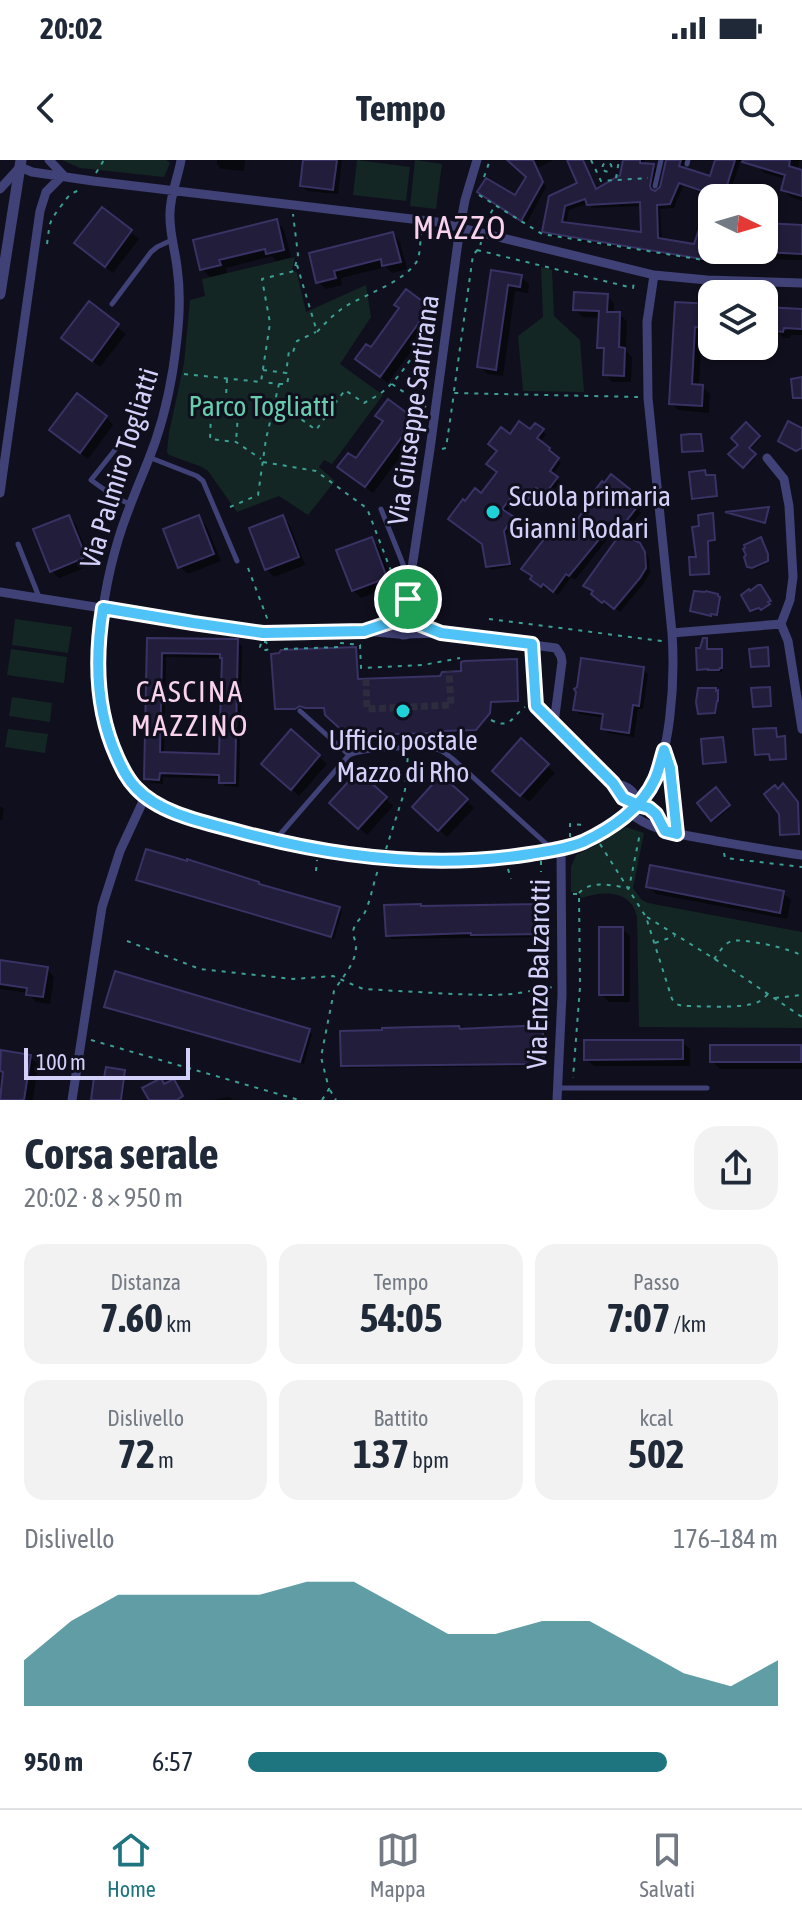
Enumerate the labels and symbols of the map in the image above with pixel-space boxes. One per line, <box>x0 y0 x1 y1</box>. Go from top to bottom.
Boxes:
north arrow <box>698 184 778 264</box>
district label: MAZZO <box>413 209 507 246</box>
street label: Via Giuseppe Sartirana <box>381 293 445 527</box>
street label: Via Palmiro Togliatti <box>73 364 165 572</box>
park label: Parco Togliatti <box>188 390 336 422</box>
place label: Scuola primaria Gianni Rodari <box>509 480 671 544</box>
marker: Scuola primaria Gianni Rodari <box>484 503 502 521</box>
pin <box>374 565 442 633</box>
district label: CASCINA MAZZINO <box>131 674 249 742</box>
marker: Ufficio postale Mazzo di Rho <box>394 702 412 720</box>
place label: Ufficio postale Mazzo di Rho <box>328 724 478 788</box>
street label: Via Enzo Balzarotti <box>520 879 556 1069</box>
scale bar <box>24 1044 190 1080</box>

